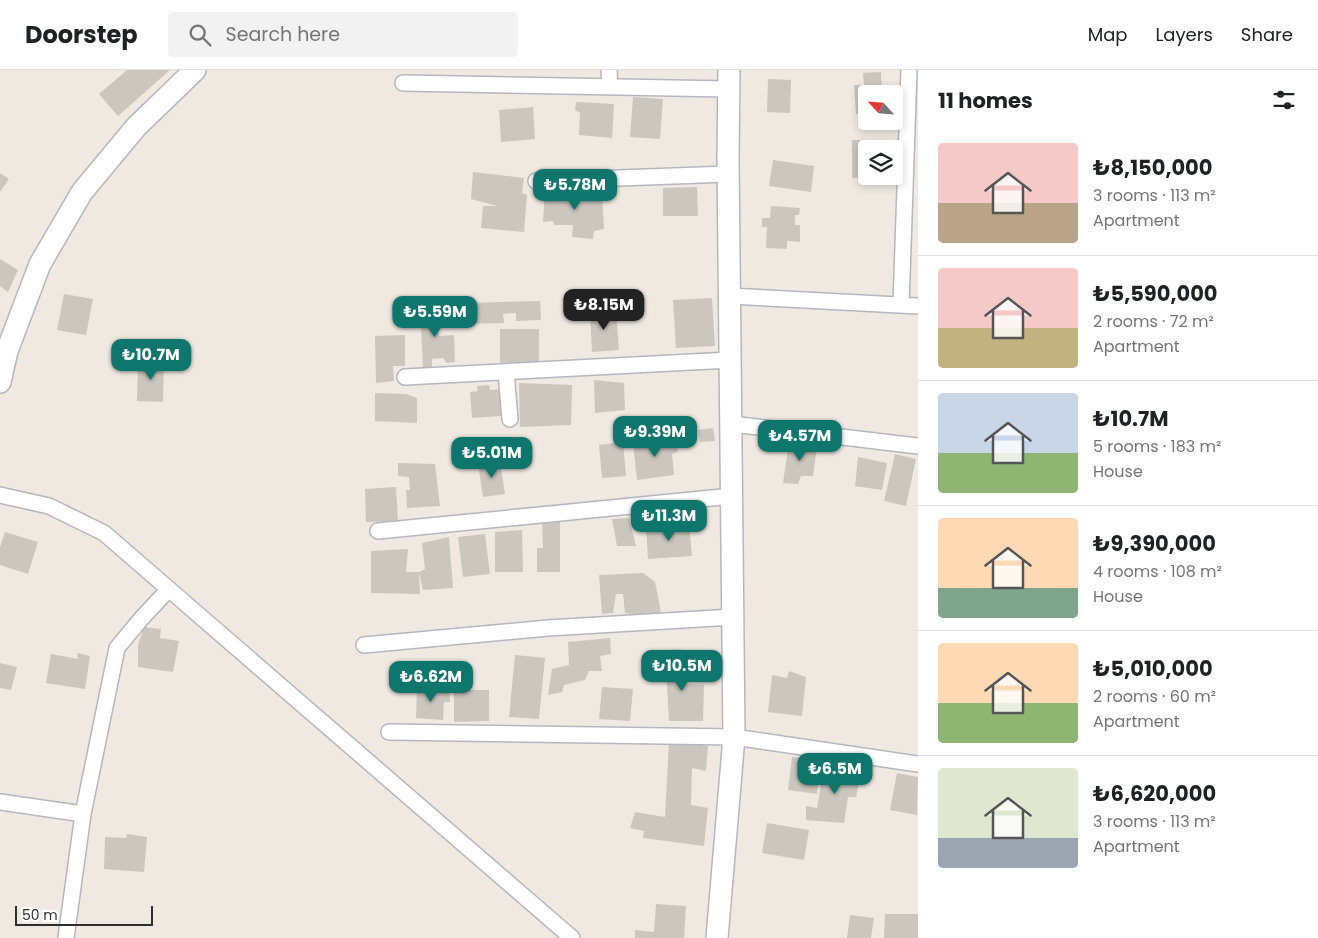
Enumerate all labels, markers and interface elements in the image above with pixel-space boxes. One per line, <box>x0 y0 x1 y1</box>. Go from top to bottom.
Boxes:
search box <box>168 12 518 57</box>
text: Doorstep <box>25 18 138 51</box>
icon: search <box>186 21 214 49</box>
text: Search here <box>226 21 340 48</box>
text: Map <box>1088 22 1128 47</box>
text: Layers <box>1156 22 1213 47</box>
text: Share <box>1241 22 1293 47</box>
north arrow <box>858 85 902 130</box>
map controls <box>858 85 903 185</box>
text: 11 homes <box>938 86 1033 115</box>
icon: filters <box>1270 86 1298 114</box>
button: layers <box>858 140 903 185</box>
text: ₺8,150,000 <box>1093 153 1213 182</box>
icon: home <box>978 163 1038 223</box>
pin: ₺5.78M <box>534 168 616 211</box>
text: ₺5.78M <box>544 173 606 196</box>
text: 3 rooms · 113 m² <box>1093 184 1216 207</box>
text: Apartment <box>1093 209 1180 232</box>
text: ₺5,590,000 <box>1093 279 1218 308</box>
pin: ₺8.15M <box>563 288 645 331</box>
icon: home <box>978 288 1038 348</box>
text: ₺8.15M <box>574 293 634 316</box>
pin: ₺5.59M <box>394 296 476 338</box>
text: ₺5.59M <box>403 300 467 323</box>
text: 2 rooms · 72 m² <box>1093 310 1214 333</box>
text: Apartment <box>1093 335 1180 358</box>
pin: ₺10.7M <box>110 338 192 381</box>
text: ₺10.7M <box>122 343 180 366</box>
text: ₺10.7M <box>1093 404 1169 433</box>
icon: home <box>978 413 1038 473</box>
pin: ₺9.39M <box>614 416 696 458</box>
text: ₺9.39M <box>624 420 686 443</box>
pin: ₺4.57M <box>759 420 841 462</box>
text: ₺4.57M <box>769 424 831 447</box>
text: 5 rooms · 183 m² <box>1093 435 1221 458</box>
pin: ₺5.01M <box>451 436 533 479</box>
text: ₺5.01M <box>462 441 522 464</box>
text: House <box>1093 460 1143 483</box>
pin: ₺11.3M <box>628 500 710 542</box>
text: ₺11.3M <box>642 504 696 527</box>
text: ₺9,390,000 <box>1093 529 1216 558</box>
icon: home <box>978 538 1038 598</box>
text: 4 rooms · 108 m² <box>1093 560 1222 583</box>
text: House <box>1093 585 1143 608</box>
pin: ₺10.5M <box>641 650 723 692</box>
text: ₺10.5M <box>652 654 712 677</box>
text: ₺5,010,000 <box>1093 654 1213 683</box>
pin: ₺6.62M <box>390 660 472 703</box>
icon: home <box>978 663 1038 723</box>
text: ₺6.62M <box>400 665 462 688</box>
text: 2 rooms · 60 m² <box>1093 685 1216 708</box>
text: Apartment <box>1093 710 1180 733</box>
pin: ₺6.5M <box>800 752 870 795</box>
text: ₺6.5M <box>808 757 862 780</box>
text: ₺6,620,000 <box>1093 779 1216 808</box>
icon: home <box>978 788 1038 848</box>
text: 3 rooms · 113 m² <box>1093 810 1216 833</box>
text: Apartment <box>1093 835 1180 858</box>
scale bar <box>15 903 152 926</box>
text: 50 m <box>22 905 58 925</box>

